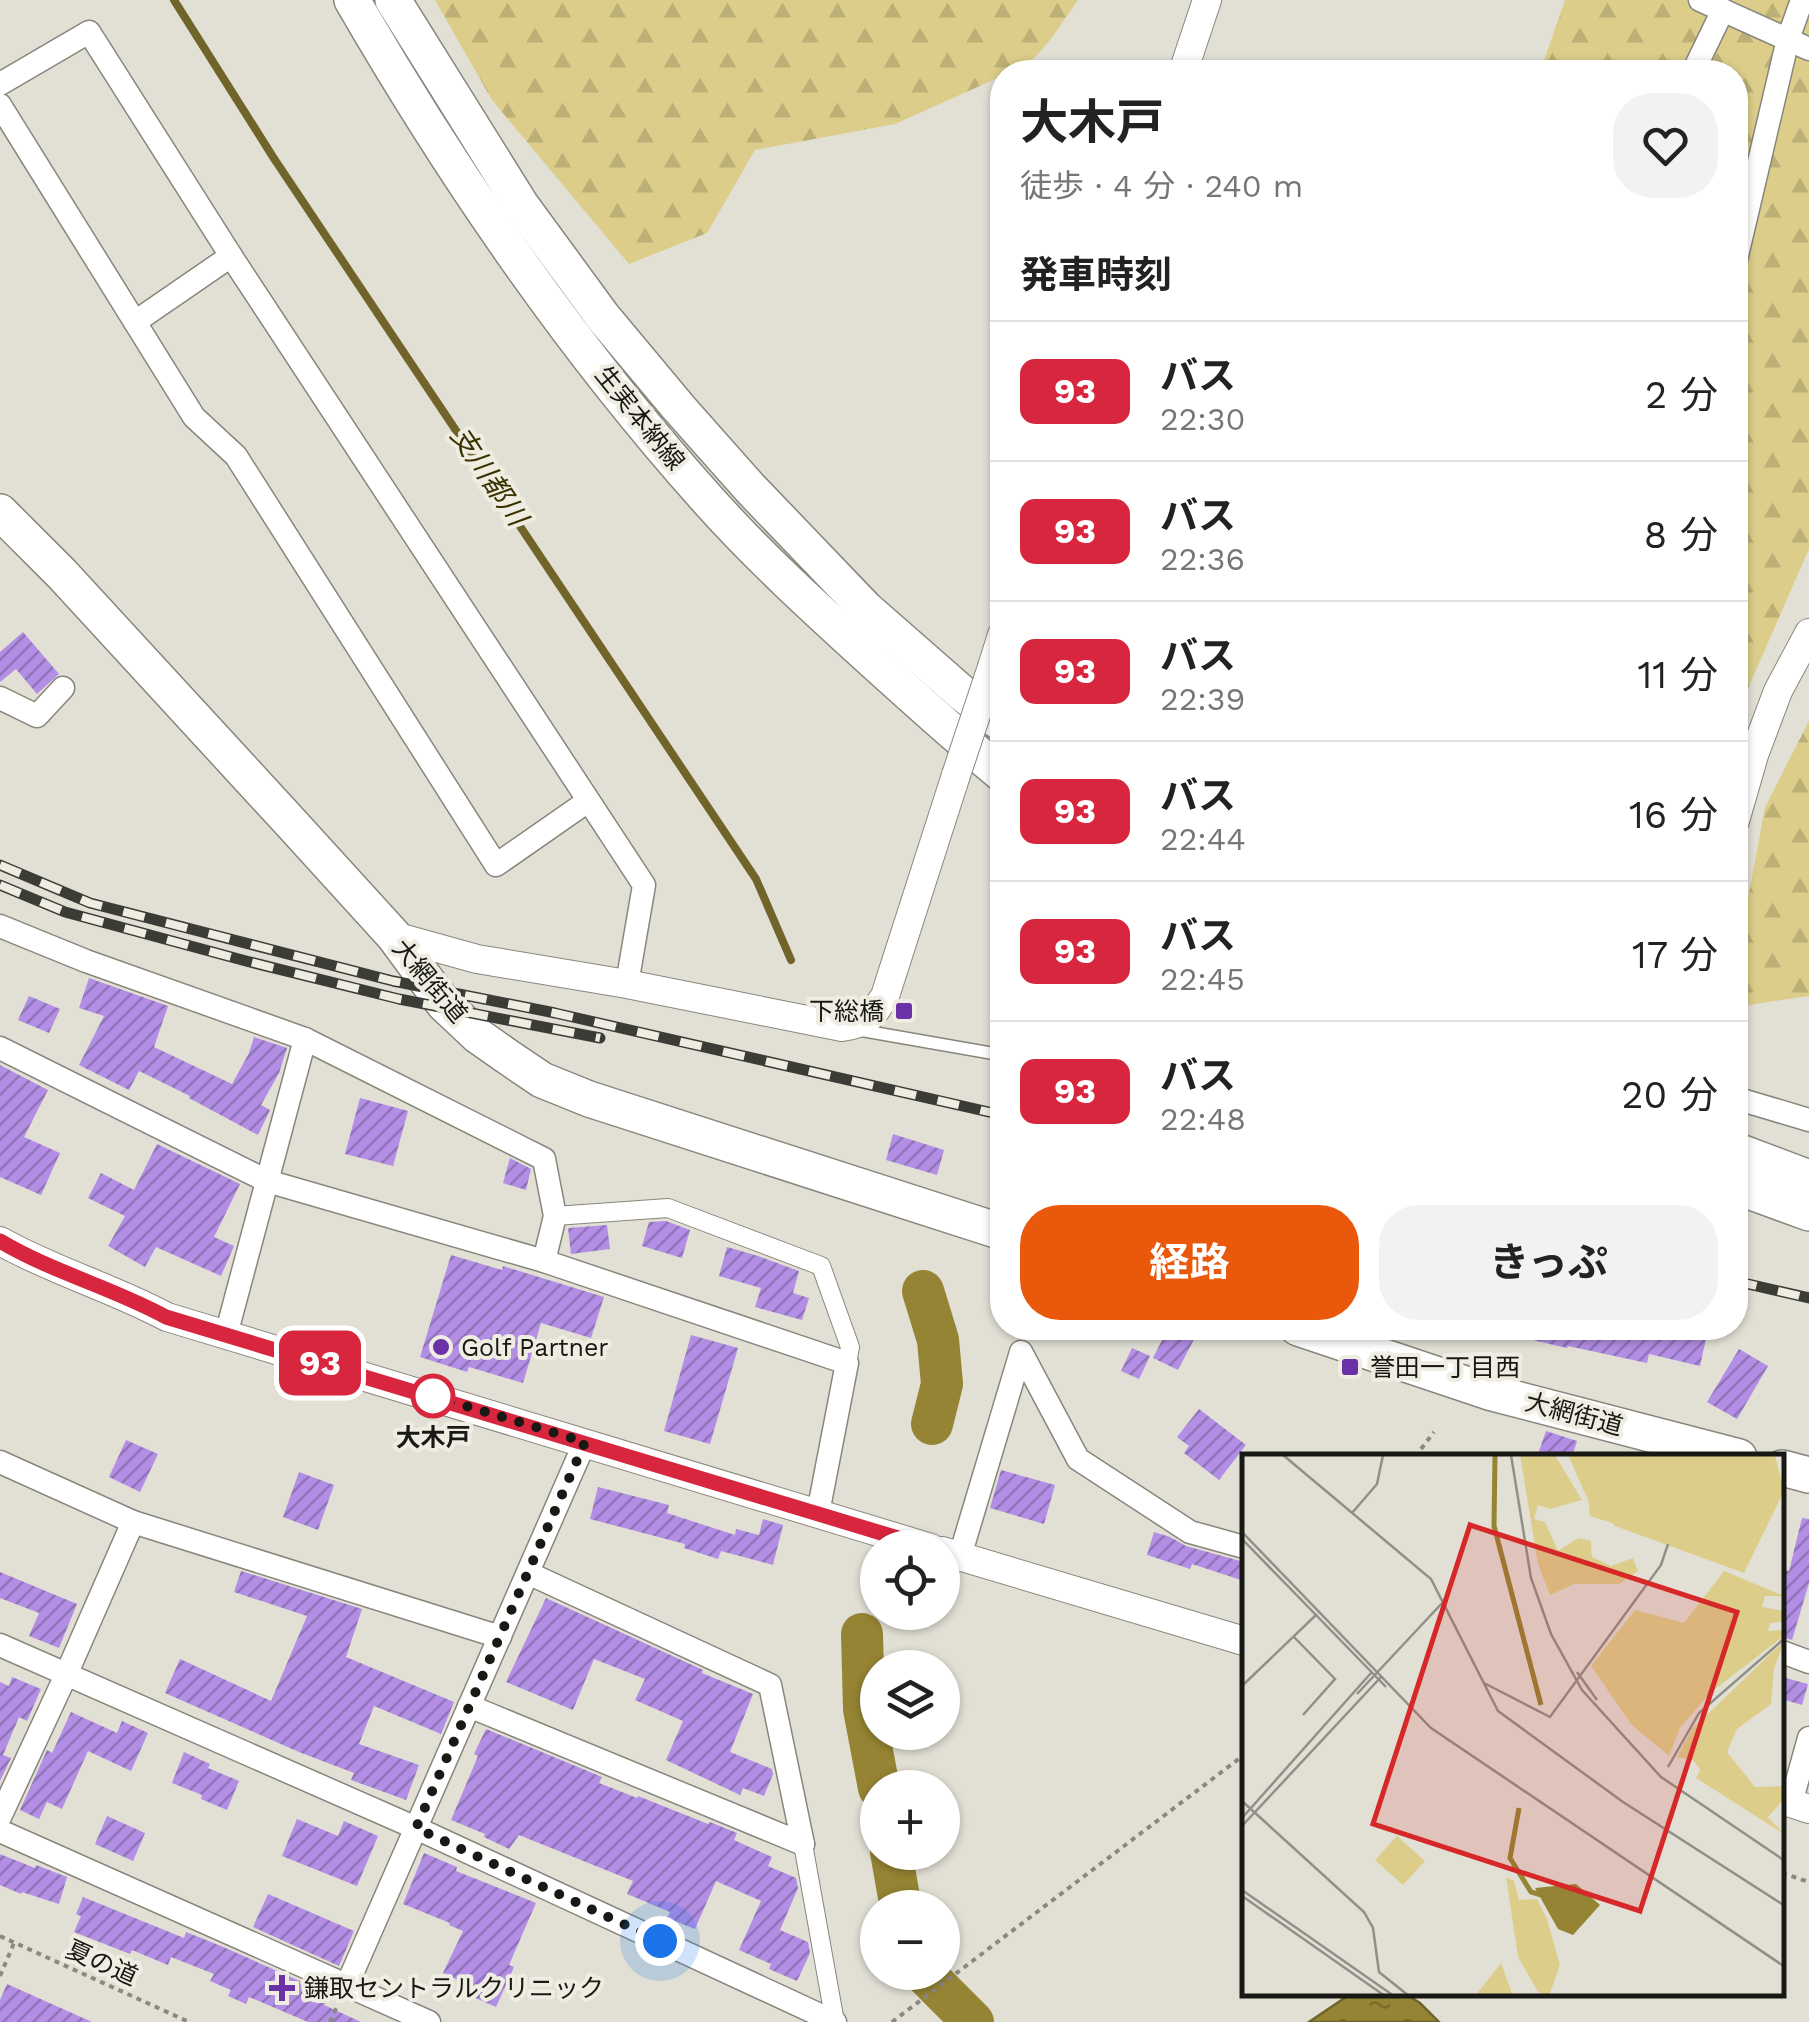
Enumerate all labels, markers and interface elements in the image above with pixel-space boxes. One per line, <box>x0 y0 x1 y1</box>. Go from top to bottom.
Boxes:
button: heart <box>1613 93 1718 198</box>
text: 大木戸 <box>1020 94 1164 151</box>
text: 徒歩 · 4 分 · 240 m <box>1020 167 1303 205</box>
text: 発車時刻 <box>1020 253 1172 297</box>
text: バス <box>1160 354 1236 398</box>
street label: 生実本納線 <box>589 360 691 476</box>
text: 93 <box>1054 370 1096 412</box>
text: 2 分 <box>1645 373 1718 417</box>
text: 22:30 <box>1160 400 1245 438</box>
water label: 支川都川 <box>444 420 536 534</box>
text: バス <box>1160 494 1236 538</box>
text: 93 <box>1054 510 1096 552</box>
text: 8 分 <box>1644 513 1718 557</box>
text: 22:36 <box>1160 540 1245 578</box>
text: バス <box>1160 634 1236 678</box>
text: 93 <box>1054 650 1096 692</box>
text: 11 分 <box>1637 653 1718 697</box>
text: 22:39 <box>1160 680 1245 718</box>
text: バス <box>1160 774 1236 818</box>
text: 93 <box>1054 790 1096 832</box>
text: 16 分 <box>1629 793 1718 837</box>
text: 22:44 <box>1160 820 1246 858</box>
text: バス <box>1160 914 1236 958</box>
text: 93 <box>1054 930 1096 972</box>
street label: 大網街道 <box>387 933 473 1029</box>
text: 17 分 <box>1632 933 1718 977</box>
text: 22:45 <box>1160 960 1245 998</box>
place label: 下総橋 <box>809 997 884 1026</box>
marker: 下総橋 <box>893 1000 915 1022</box>
text: バス <box>1160 1054 1236 1098</box>
text: 93 <box>1054 1070 1096 1112</box>
text: 20 分 <box>1621 1073 1718 1117</box>
text: 22:48 <box>1160 1100 1246 1138</box>
button: 経路 <box>1020 1205 1359 1320</box>
button: きっぷ <box>1379 1205 1718 1320</box>
line badge: 93 <box>275 1330 365 1396</box>
place label: Golf Partner <box>461 1333 609 1362</box>
marker: Golf Partner <box>430 1336 452 1358</box>
text: 93 <box>299 1342 341 1384</box>
place label: 誉田一丁目西 <box>1370 1353 1520 1382</box>
marker: 誉田一丁目西 <box>1339 1356 1361 1378</box>
marker: 大木戸 <box>412 1375 454 1417</box>
street label: 大網街道 <box>1522 1387 1626 1441</box>
place label: 大木戸 <box>395 1423 471 1452</box>
inset map <box>1242 1454 1784 1997</box>
map controls <box>860 1530 960 1990</box>
button: locate <box>860 1530 960 1630</box>
button: layers <box>860 1650 960 1750</box>
button: + <box>860 1770 960 1870</box>
button: − <box>860 1890 960 1990</box>
your location <box>635 1916 685 1966</box>
street label: 夏の道 <box>62 1934 142 1992</box>
place label: 鎌取セントラルクリニック <box>304 1974 604 2003</box>
marker: 鎌取セントラルクリニック <box>269 1975 295 2001</box>

